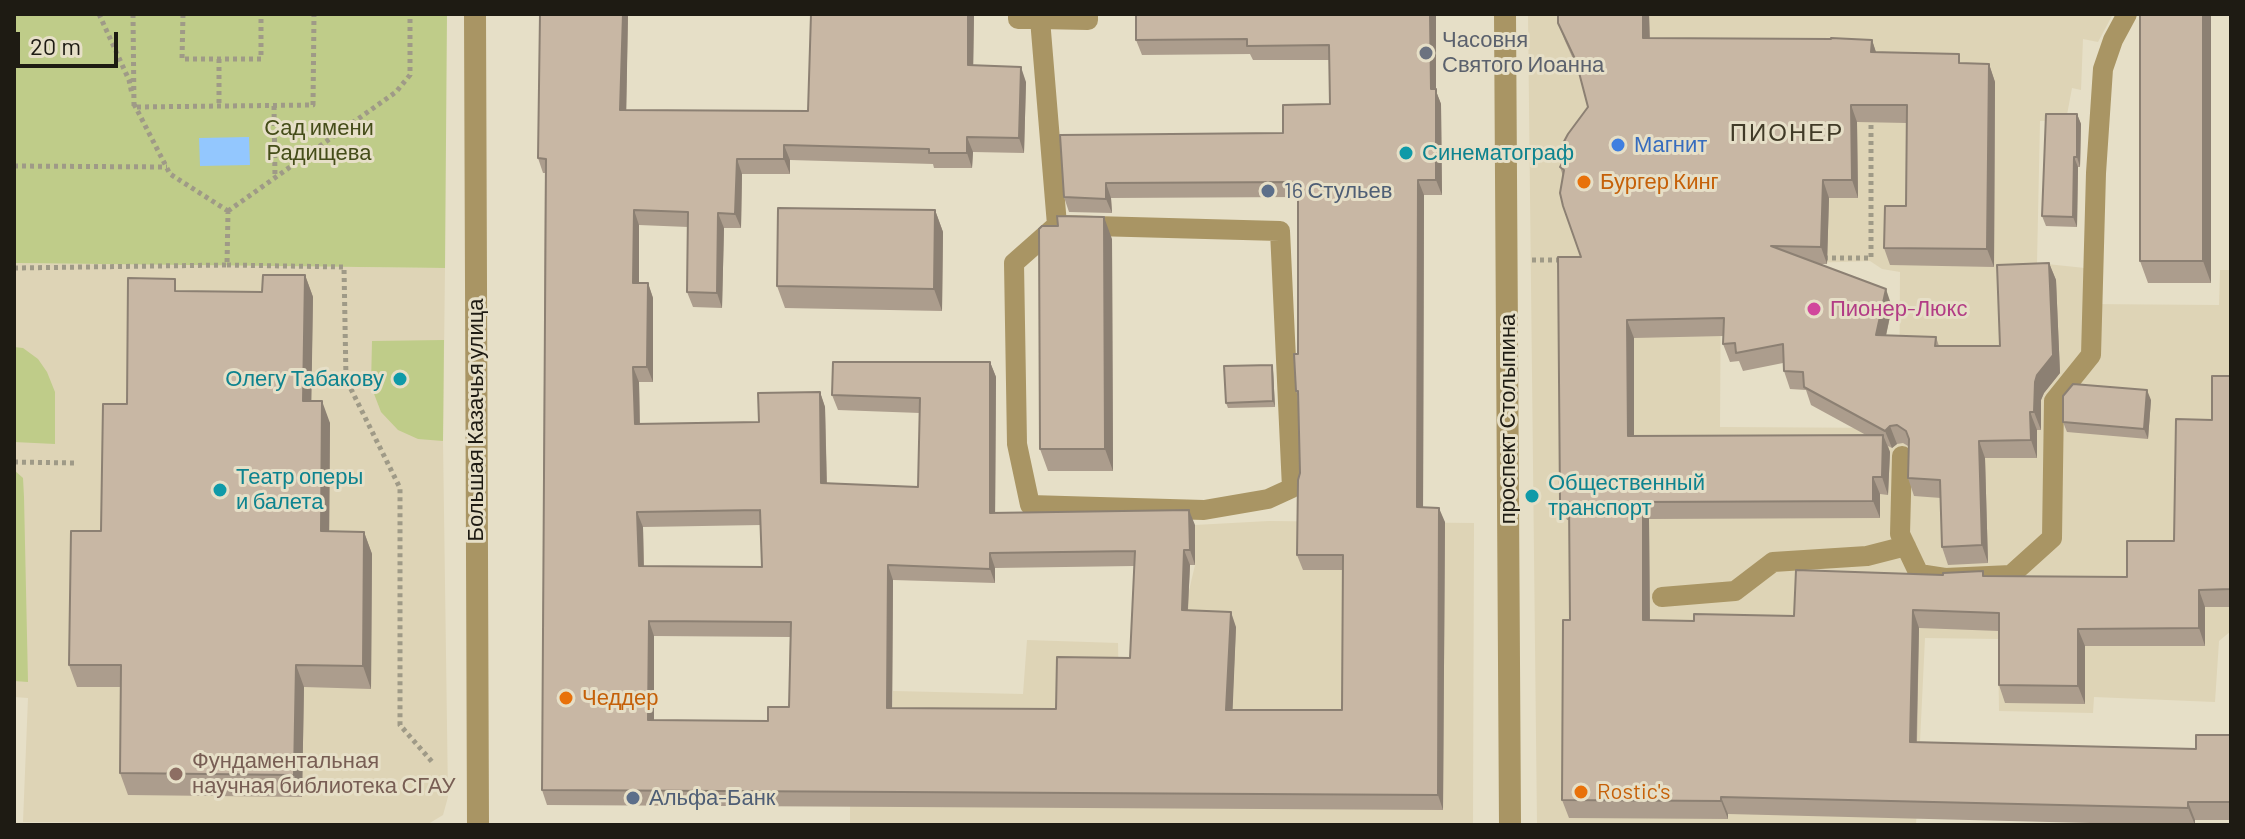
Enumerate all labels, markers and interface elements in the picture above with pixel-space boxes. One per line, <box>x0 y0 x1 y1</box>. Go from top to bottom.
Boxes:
scale bar <box>20 16 122 66</box>
place label: Часовня Святого Иоанна <box>1442 27 1604 78</box>
text: 20 m <box>30 31 81 60</box>
marker: Часовня Святого Иоанна <box>1417 44 1435 62</box>
park label: Сад имени Радищева <box>264 115 374 166</box>
district label: ПИОНЕР <box>1730 119 1844 147</box>
place label: Магнит <box>1634 132 1707 158</box>
marker: Магнит <box>1609 136 1627 154</box>
place label: Синематограф <box>1422 140 1574 166</box>
marker: Синематограф <box>1397 144 1415 162</box>
place label: Бургер Кинг <box>1600 169 1719 195</box>
marker: Бургер Кинг <box>1575 173 1593 191</box>
place label: 16 Стульев <box>1284 178 1392 204</box>
marker: 16 Стульев <box>1259 182 1277 200</box>
place label: Пионер-Люкс <box>1830 296 1967 322</box>
street label: Большая Казачья улица <box>463 298 489 542</box>
marker: Пионер-Люкс <box>1805 300 1823 318</box>
street label: проспект Столыпина <box>1495 314 1521 524</box>
place label: Олегу Табакову <box>225 366 384 392</box>
marker: Олегу Табакову <box>391 370 409 388</box>
place label: Театр оперы и балета <box>236 464 363 516</box>
place label: Общественный транспорт <box>1548 470 1705 522</box>
marker: Театр оперы и балета <box>211 481 229 499</box>
marker: Общественный транспорт <box>1523 487 1541 505</box>
place label: Чеддер <box>582 685 659 711</box>
marker: Чеддер <box>557 689 575 707</box>
place label: Фундаментальная научная библиотека СГАУ <box>192 748 455 800</box>
marker: Фундаментальная научная библиотека СГАУ <box>167 765 185 783</box>
place label: Rostic's <box>1597 779 1671 805</box>
marker: Rostic's <box>1572 783 1590 801</box>
place label: Альфа-Банк <box>649 785 775 811</box>
marker: Альфа-Банк <box>624 789 642 807</box>

